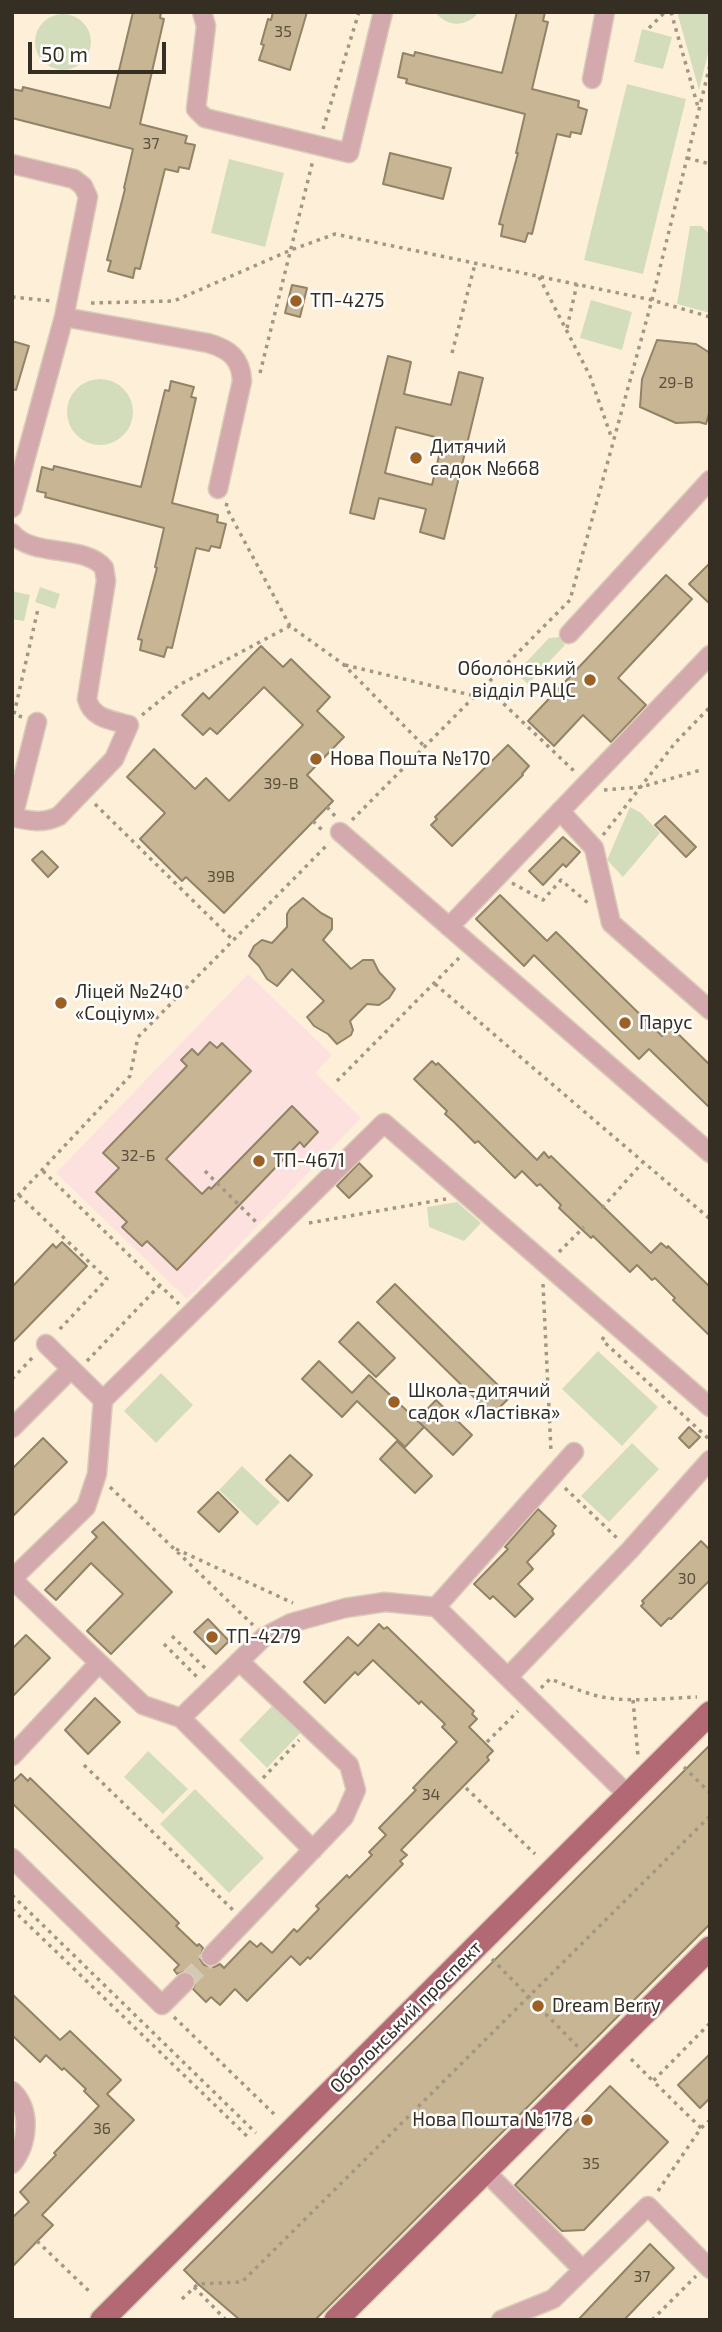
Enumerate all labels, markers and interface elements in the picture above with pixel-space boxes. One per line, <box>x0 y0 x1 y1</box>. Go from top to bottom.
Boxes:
house number: 35 <box>274 22 292 42</box>
scale bar <box>32 28 170 72</box>
text: 50 m <box>41 41 88 66</box>
house number: 37 <box>142 134 160 154</box>
place label: ТП-4275 <box>310 290 385 312</box>
marker: ТП-4275 <box>288 293 304 309</box>
house number: 29-В <box>658 373 694 393</box>
place label: Дитячий садок №668 <box>430 436 540 480</box>
marker: Дитячий садок №668 <box>408 450 424 466</box>
place label: Оболонський відділ РАЦС <box>457 658 576 702</box>
marker: Оболонський відділ РАЦС <box>582 672 598 688</box>
place label: Нова Пошта №170 <box>330 748 491 770</box>
marker: Нова Пошта №170 <box>308 751 324 767</box>
house number: 39-В <box>263 774 299 794</box>
house number: 39В <box>207 867 235 887</box>
place label: Ліцей №240 «Соціум» <box>75 981 183 1025</box>
marker: Ліцей №240 «Соціум» <box>53 995 69 1011</box>
place label: Парус <box>639 1012 693 1034</box>
marker: Парус <box>617 1015 633 1031</box>
house number: 32-Б <box>121 1146 155 1166</box>
place label: ТП-4671 <box>273 1150 345 1172</box>
marker: ТП-4671 <box>251 1153 267 1169</box>
place label: Школа-дитячий садок «Ластівка» <box>408 1380 560 1424</box>
marker: Школа-дитячий садок «Ластівка» <box>386 1394 402 1410</box>
house number: 30 <box>678 1569 696 1589</box>
place label: ТП-4279 <box>226 1626 301 1648</box>
marker: ТП-4279 <box>204 1629 220 1645</box>
house number: 34 <box>422 1785 440 1805</box>
street label: Оболонський проспект <box>325 1936 487 2098</box>
place label: Dream Berry <box>552 1995 661 2017</box>
marker: Dream Berry <box>530 1998 546 2014</box>
place label: Нова Пошта №178 <box>412 2109 573 2131</box>
marker: Нова Пошта №178 <box>579 2112 595 2128</box>
house number: 36 <box>93 2119 111 2139</box>
house number: 35 <box>582 2154 600 2174</box>
house number: 37 <box>633 2267 651 2287</box>

